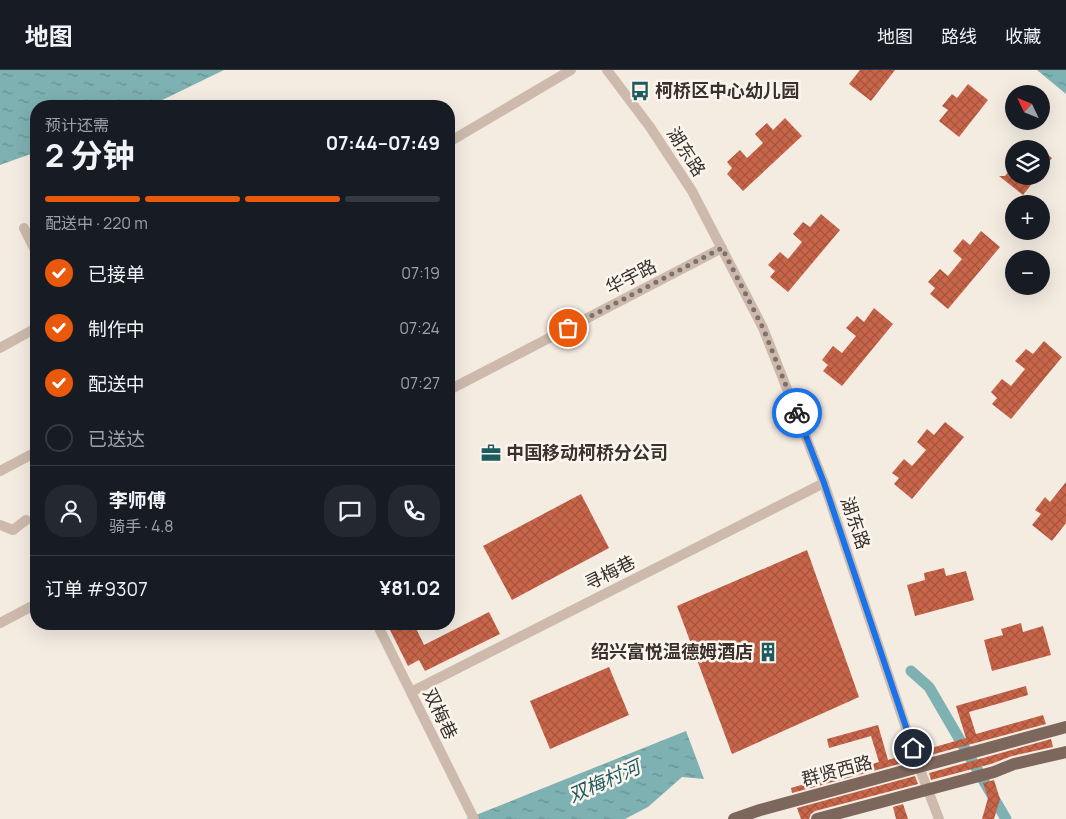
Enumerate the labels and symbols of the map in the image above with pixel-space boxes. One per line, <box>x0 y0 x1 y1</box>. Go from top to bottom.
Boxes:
place label: 柯桥区中心幼儿园 <box>655 78 799 102</box>
bus stop icon: 柯桥区中心幼儿园 <box>629 80 651 102</box>
north arrow <box>1005 85 1050 130</box>
street label: 湖东路 <box>662 122 712 181</box>
street label: 华宇路 <box>601 253 660 299</box>
pin <box>547 307 589 349</box>
courier <box>772 388 822 438</box>
place label: 中国移动柯桥分公司 <box>506 440 668 464</box>
office icon: 中国移动柯桥分公司 <box>480 442 502 464</box>
street label: 湖东路 <box>836 493 876 552</box>
street label: 寻梅巷 <box>580 549 639 595</box>
place label: 绍兴富悦温德姆酒店 <box>591 639 753 663</box>
building icon: 绍兴富悦温德姆酒店 <box>757 641 779 663</box>
street label: 双梅巷 <box>418 684 464 743</box>
pin <box>892 727 934 769</box>
street label: 群贤西路 <box>799 749 875 791</box>
water label: 双梅村河 <box>564 752 648 808</box>

